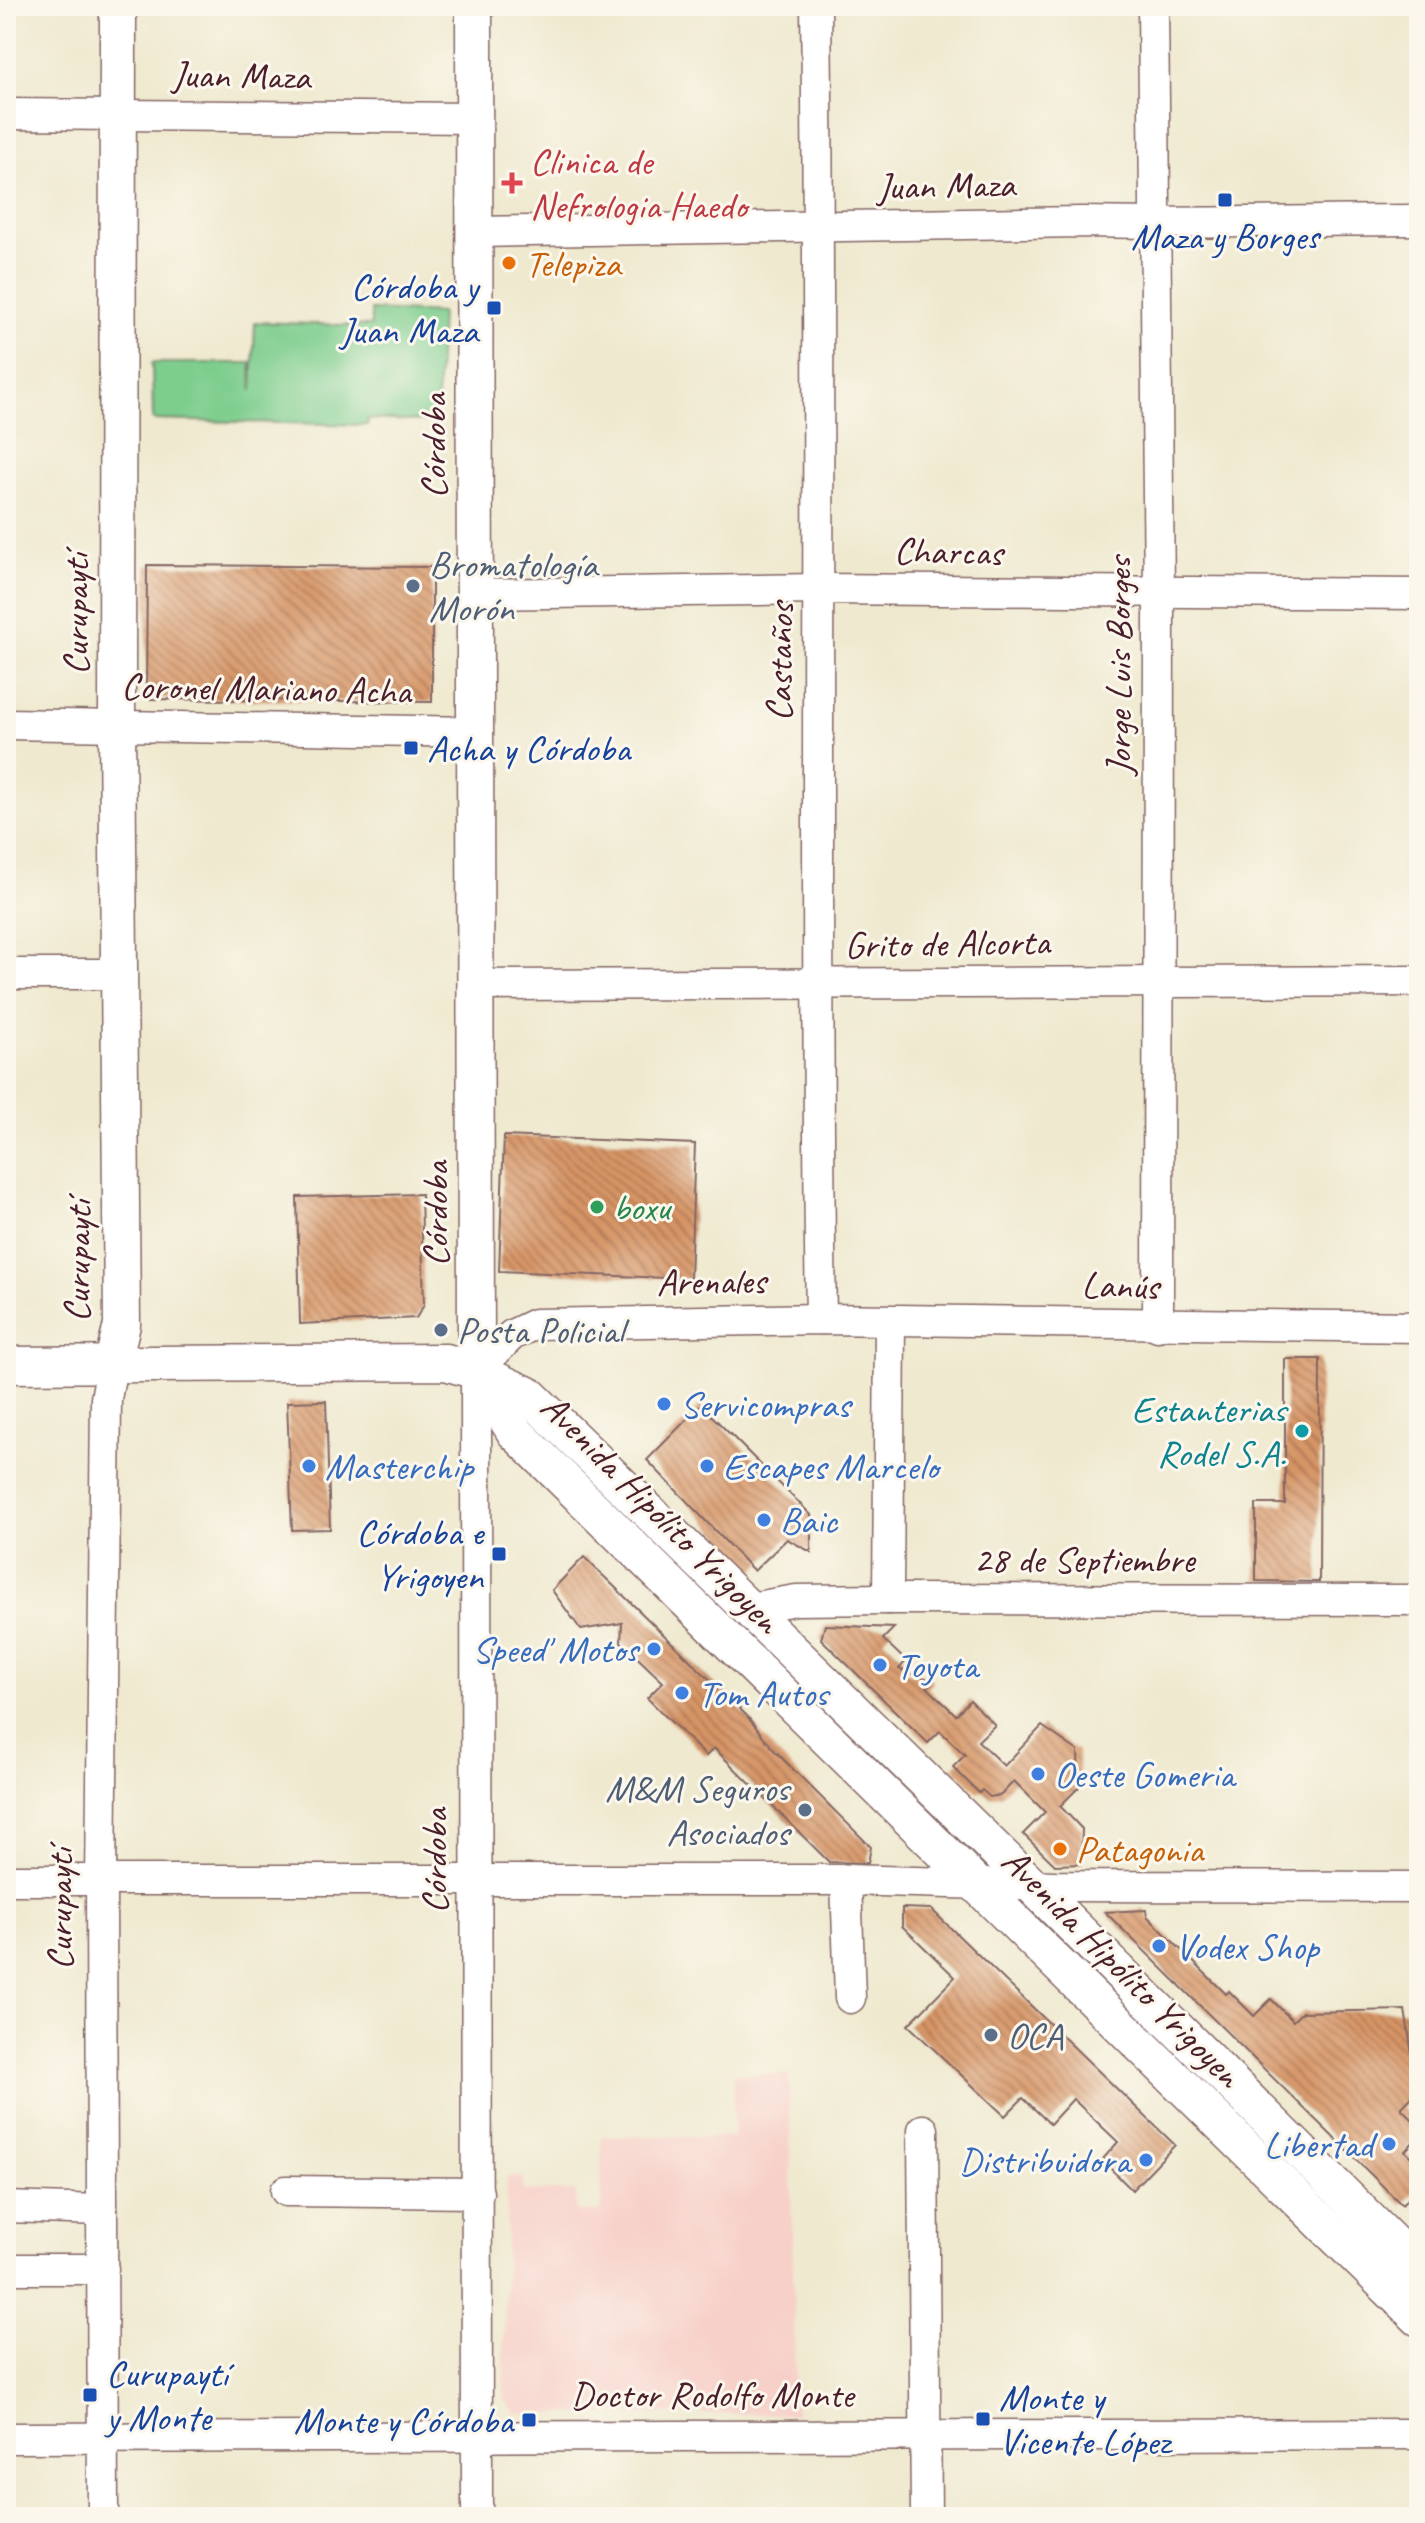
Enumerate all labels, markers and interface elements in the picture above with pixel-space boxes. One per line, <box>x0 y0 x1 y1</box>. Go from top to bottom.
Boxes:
street label: Juan Maza <box>170 51 313 100</box>
place label: Clinica de Nefrologia Haedo <box>530 138 750 229</box>
street label: Juan Maza <box>875 161 1018 210</box>
marker: Clinica de Nefrologia Haedo <box>501 172 523 194</box>
marker: Maza y Borges <box>1216 191 1234 209</box>
place label: Maza y Borges <box>1131 213 1322 260</box>
place label: Telepiza <box>525 240 623 287</box>
marker: Telepiza <box>500 254 518 272</box>
place label: Córdoba y Juan Maza <box>338 263 481 354</box>
marker: Córdoba y Juan Maza <box>485 299 503 317</box>
street label: Córdoba <box>410 391 457 499</box>
street label: Charcas <box>893 527 1007 576</box>
place label: Bromatología Morón <box>429 541 600 632</box>
street label: Curupaytí <box>52 545 99 675</box>
street label: Jorge Luis Borges <box>1095 554 1142 777</box>
marker: Bromatología Morón <box>404 577 422 595</box>
street label: Castaños <box>755 598 804 722</box>
street label: Coronel Mariano Acha <box>121 662 414 715</box>
place label: Acha y Córdoba <box>427 725 633 772</box>
marker: Acha y Córdoba <box>402 739 420 757</box>
street label: Grito de Alcorta <box>844 918 1053 969</box>
street label: Córdoba <box>412 1159 459 1267</box>
place label: boxu <box>613 1184 673 1231</box>
street label: Curupaytí <box>53 1192 102 1322</box>
marker: boxu <box>588 1198 606 1216</box>
street label: Arenales <box>656 1257 770 1306</box>
street label: Lanús <box>1081 1261 1163 1310</box>
place label: Posta Policial <box>457 1307 630 1354</box>
marker: Posta Policial <box>432 1321 450 1339</box>
place label: Servicompras <box>680 1381 854 1428</box>
street label: Avenida Hipólito Yrigoyen <box>531 1384 792 1644</box>
place label: Estanterias Rodel S.A. <box>1131 1386 1289 1477</box>
marker: Servicompras <box>655 1395 673 1413</box>
marker: Estanterias Rodel S.A. <box>1293 1422 1311 1440</box>
place label: Masterchip <box>325 1443 475 1490</box>
place label: Escapes Marcelo <box>723 1443 942 1490</box>
marker: Masterchip <box>300 1457 318 1475</box>
marker: Escapes Marcelo <box>698 1457 716 1475</box>
place label: Baic <box>780 1497 839 1544</box>
place label: Córdoba e Yrigoyen <box>356 1509 486 1600</box>
marker: Baic <box>755 1511 773 1529</box>
street label: 28 de Septiembre <box>974 1536 1197 1583</box>
marker: Córdoba e Yrigoyen <box>490 1545 508 1563</box>
place label: Speed' Motos <box>472 1626 641 1673</box>
marker: Speed' Motos <box>645 1640 663 1658</box>
place label: Toyota <box>896 1642 981 1689</box>
marker: Toyota <box>871 1656 889 1674</box>
place label: Tom Autos <box>698 1670 831 1717</box>
marker: Tom Autos <box>673 1684 691 1702</box>
place label: Oeste Gomeria <box>1054 1751 1238 1798</box>
place label: M&M Seguros Asociados <box>605 1765 793 1856</box>
marker: Oeste Gomeria <box>1029 1765 1047 1783</box>
marker: M&M Seguros Asociados <box>796 1801 814 1819</box>
street label: Córdoba <box>411 1806 458 1914</box>
place label: Patagonia <box>1076 1826 1206 1873</box>
street label: Avenida Hipólito Yrigoyen <box>992 1838 1253 2098</box>
street label: Curupaytí <box>36 1840 83 1970</box>
marker: Patagonia <box>1051 1840 1069 1858</box>
place label: Vodex Shop <box>1175 1923 1321 1970</box>
marker: Vodex Shop <box>1150 1937 1168 1955</box>
place label: OCA <box>1007 2012 1064 2059</box>
marker: OCA <box>982 2026 1000 2044</box>
place label: Libertad <box>1264 2121 1379 2168</box>
marker: Libertad <box>1380 2135 1398 2153</box>
place label: Distribuidora <box>959 2137 1133 2184</box>
marker: Distribuidora <box>1137 2151 1155 2169</box>
place label: Curupaytí y Monte <box>104 2350 236 2441</box>
street label: Doctor Rodolfo Monte <box>571 2371 856 2418</box>
place label: Monte y Vicente López <box>999 2374 1173 2465</box>
marker: Curupaytí y Monte <box>81 2386 99 2404</box>
place label: Monte y Córdoba <box>294 2397 516 2444</box>
marker: Monte y Vicente López <box>974 2410 992 2428</box>
marker: Monte y Córdoba <box>520 2411 538 2429</box>

